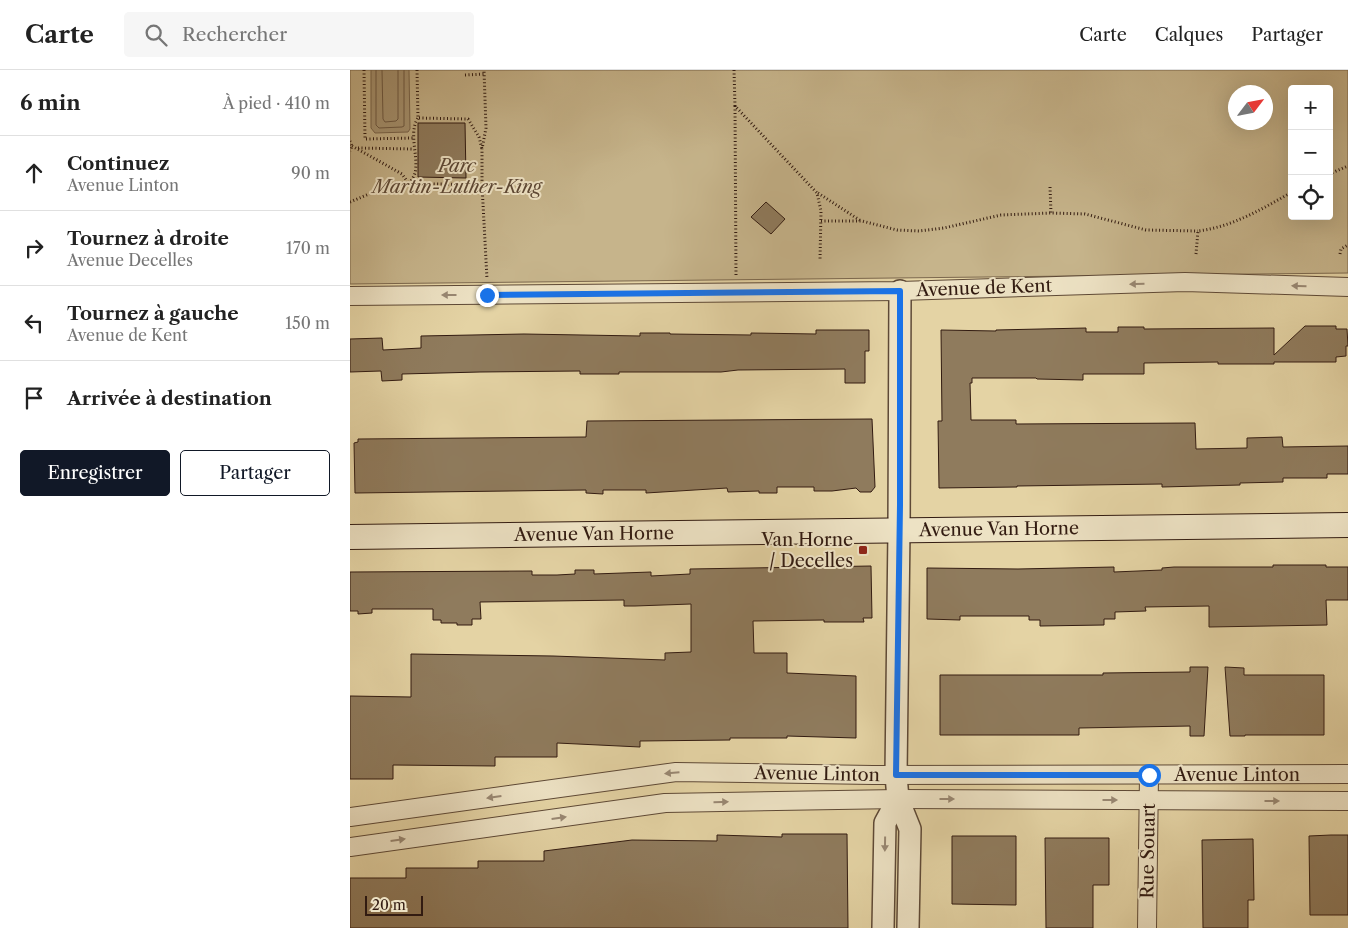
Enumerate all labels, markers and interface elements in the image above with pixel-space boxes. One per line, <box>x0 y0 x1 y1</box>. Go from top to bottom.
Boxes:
search box <box>124 12 474 57</box>
text: Carte <box>25 20 94 49</box>
icon: search <box>142 21 170 49</box>
text: Rechercher <box>182 23 287 46</box>
text: Carte <box>1079 24 1127 46</box>
text: Calques <box>1155 24 1223 46</box>
text: Partager <box>1251 24 1323 46</box>
north arrow <box>1228 85 1273 130</box>
map controls <box>1288 85 1333 220</box>
button: + <box>1288 85 1333 130</box>
text: 6 min <box>20 90 81 115</box>
text: À pied · 410 m <box>223 93 330 113</box>
button: − <box>1288 130 1333 175</box>
text: Continuez <box>67 152 169 175</box>
park label: Parc Martin-Luther-King <box>371 155 543 198</box>
icon: ahead <box>20 159 48 187</box>
text: 90 m <box>291 163 330 183</box>
text: Avenue Linton <box>67 175 179 195</box>
button: locate <box>1288 175 1333 220</box>
text: Tournez à droite <box>67 227 229 250</box>
icon: right <box>20 234 48 262</box>
text: 170 m <box>286 238 330 258</box>
text: Avenue Decelles <box>67 250 193 270</box>
street label: Avenue de Kent <box>915 275 1053 301</box>
one-way arrow <box>1129 280 1145 288</box>
one-way arrow <box>1291 282 1307 290</box>
route end <box>476 284 499 307</box>
one-way arrow <box>441 291 457 299</box>
text: Tournez à gauche <box>67 302 239 325</box>
icon: left <box>20 309 48 337</box>
text: 150 m <box>285 313 330 333</box>
text: Avenue de Kent <box>67 325 188 345</box>
icon: arrive <box>20 384 48 412</box>
text: Arrivée à destination <box>67 387 272 410</box>
button: Enregistrer <box>20 450 170 496</box>
button: Partager <box>180 450 330 496</box>
street label: Avenue Van Horne <box>918 517 1079 541</box>
street label: Avenue Van Horne <box>513 522 674 546</box>
place label: Van Horne / Decelles <box>760 529 853 572</box>
marker: Van Horne / Decelles <box>857 544 869 556</box>
street label: Avenue Linton <box>753 762 880 786</box>
route start <box>1138 764 1161 787</box>
street label: Avenue Linton <box>1173 764 1300 786</box>
one-way arrow <box>664 769 680 777</box>
one-way arrow <box>485 793 501 801</box>
one-way arrow <box>939 795 955 803</box>
one-way arrow <box>1102 796 1118 804</box>
one-way arrow <box>1264 797 1280 805</box>
one-way arrow <box>713 798 729 806</box>
street label: Rue Souart <box>1136 802 1160 899</box>
one-way arrow <box>552 813 568 821</box>
one-way arrow <box>391 836 407 844</box>
one-way arrow <box>881 836 889 852</box>
scale bar <box>365 893 422 916</box>
text: 20 m <box>372 896 406 914</box>

